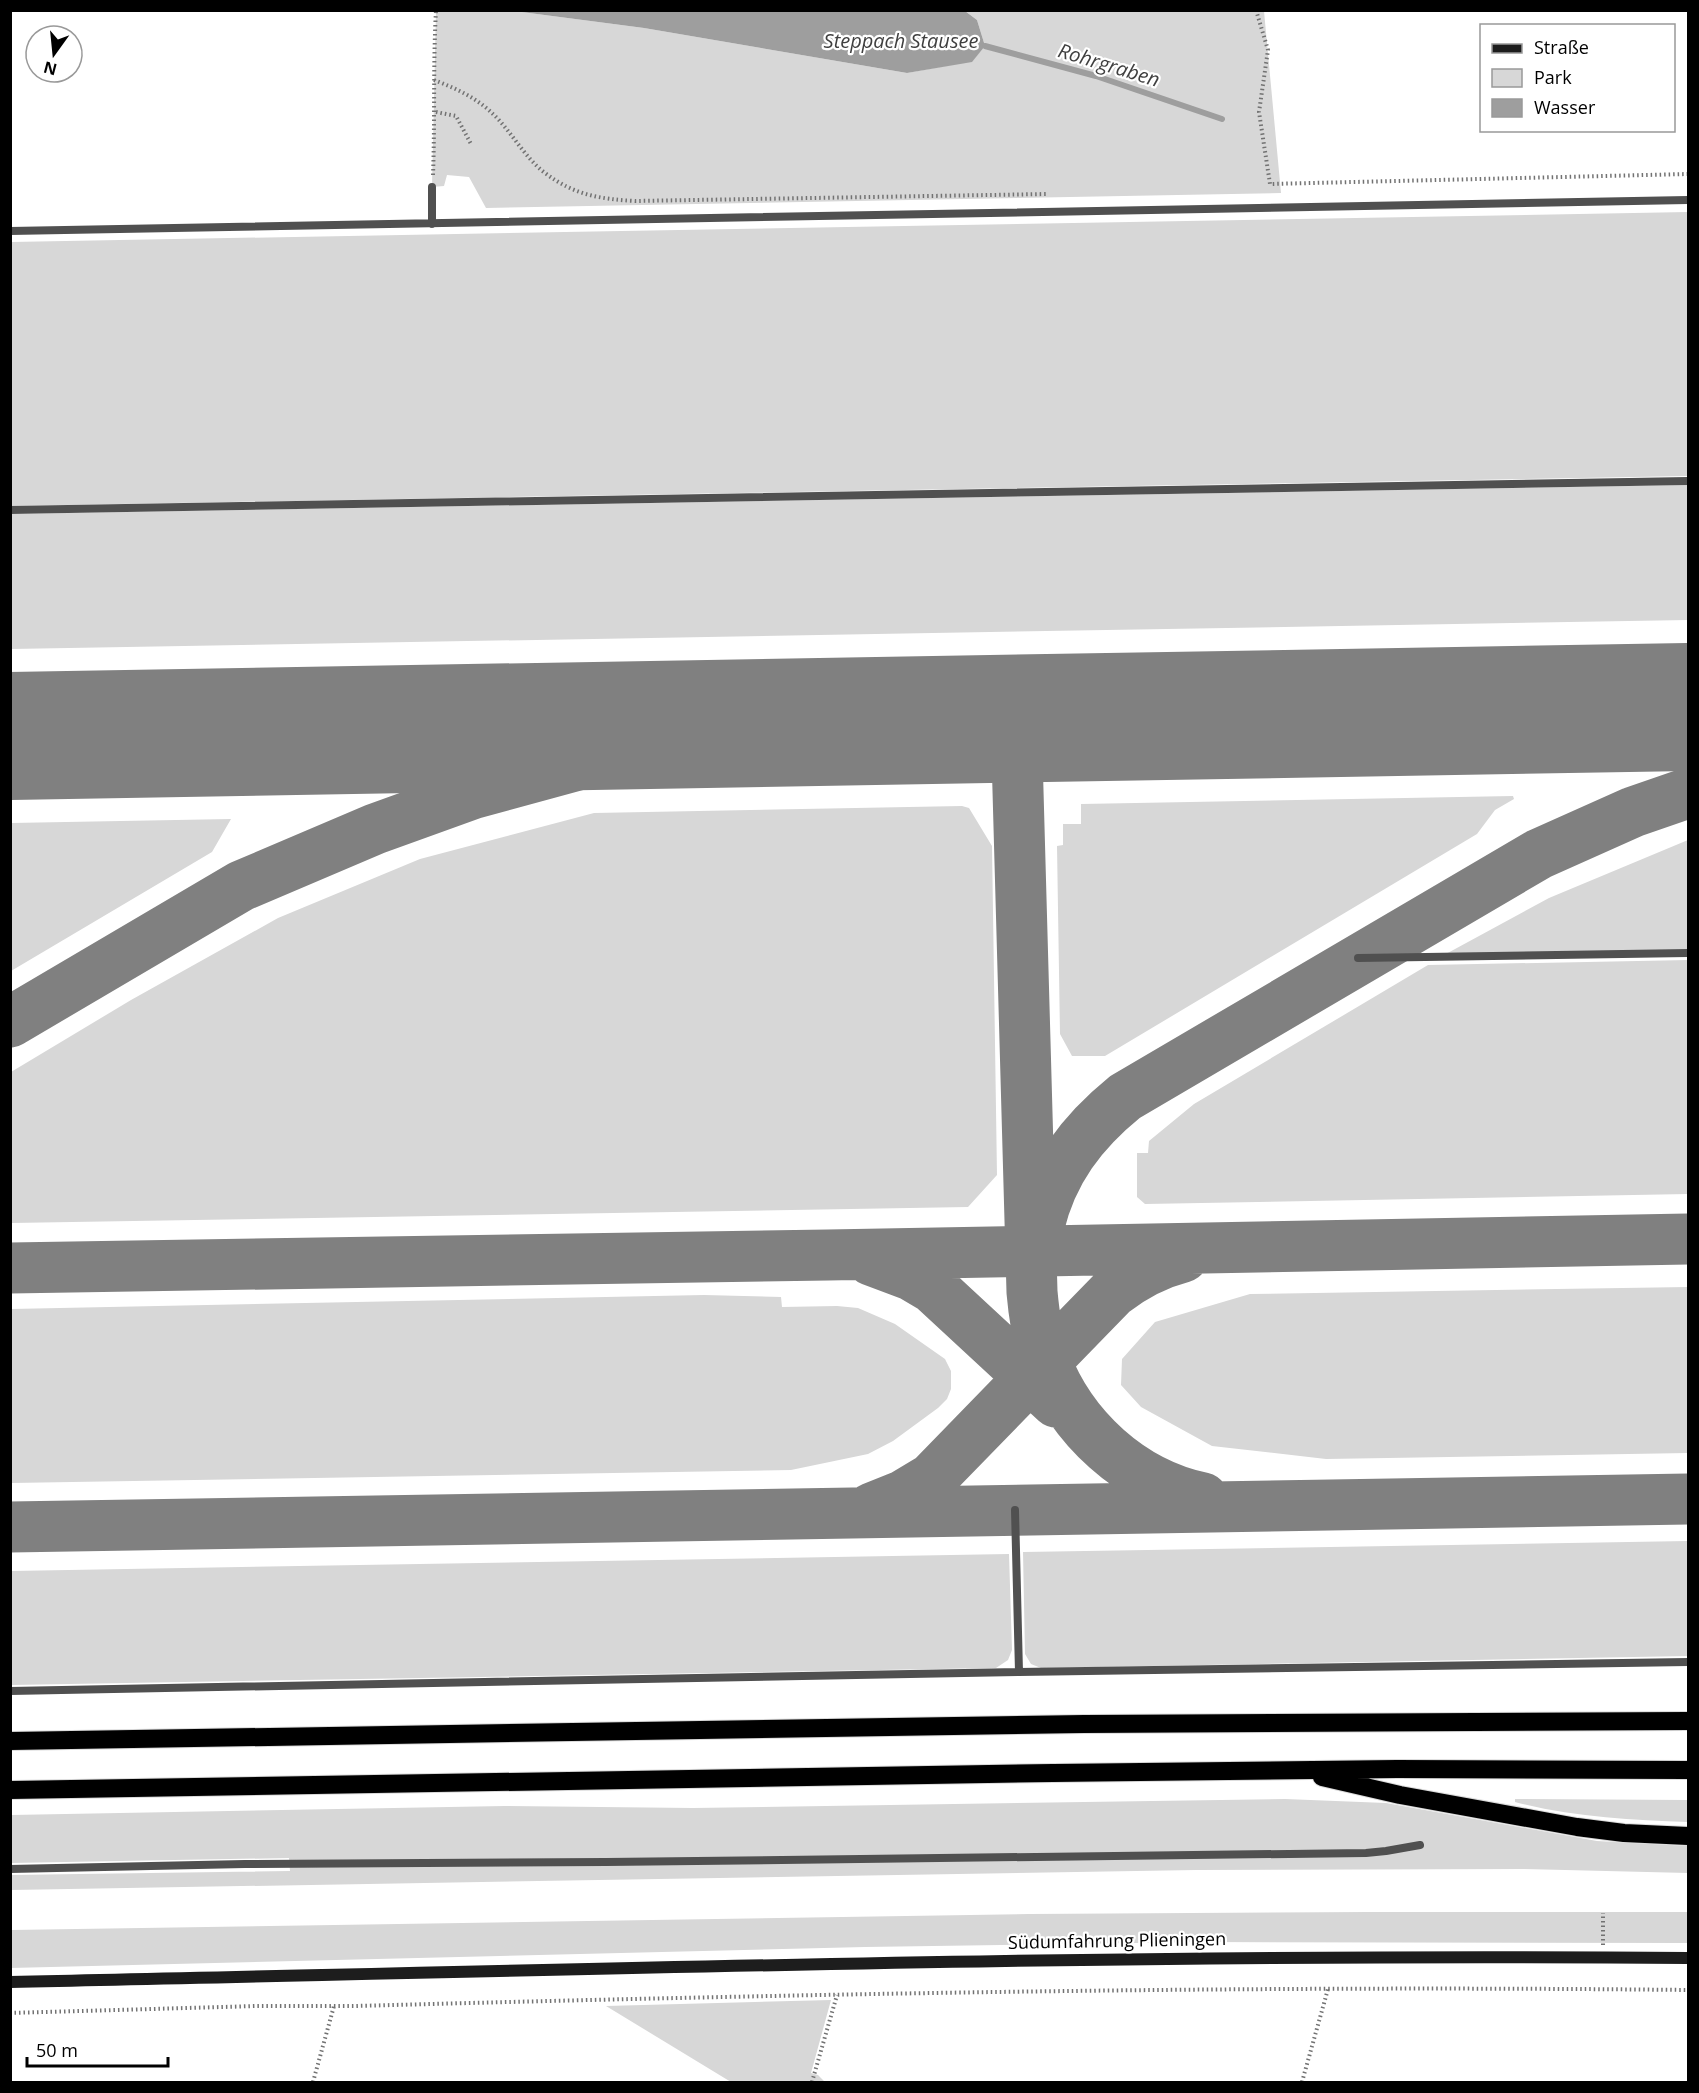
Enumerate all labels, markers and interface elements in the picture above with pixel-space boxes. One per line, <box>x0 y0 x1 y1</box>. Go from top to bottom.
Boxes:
north arrow <box>24 24 84 84</box>
legend <box>1480 24 1675 132</box>
water label: Steppach Stausee <box>824 27 978 54</box>
text: Straße <box>1534 35 1589 59</box>
water label: Rohrgraben <box>1055 36 1163 93</box>
text: N <box>41 56 59 81</box>
text: Park <box>1534 65 1572 89</box>
text: Wasser <box>1534 95 1596 119</box>
street label: Südumfahrung Plieningen <box>1008 1926 1226 1954</box>
scale bar <box>27 2030 168 2068</box>
text: 50 m <box>36 2038 78 2062</box>

